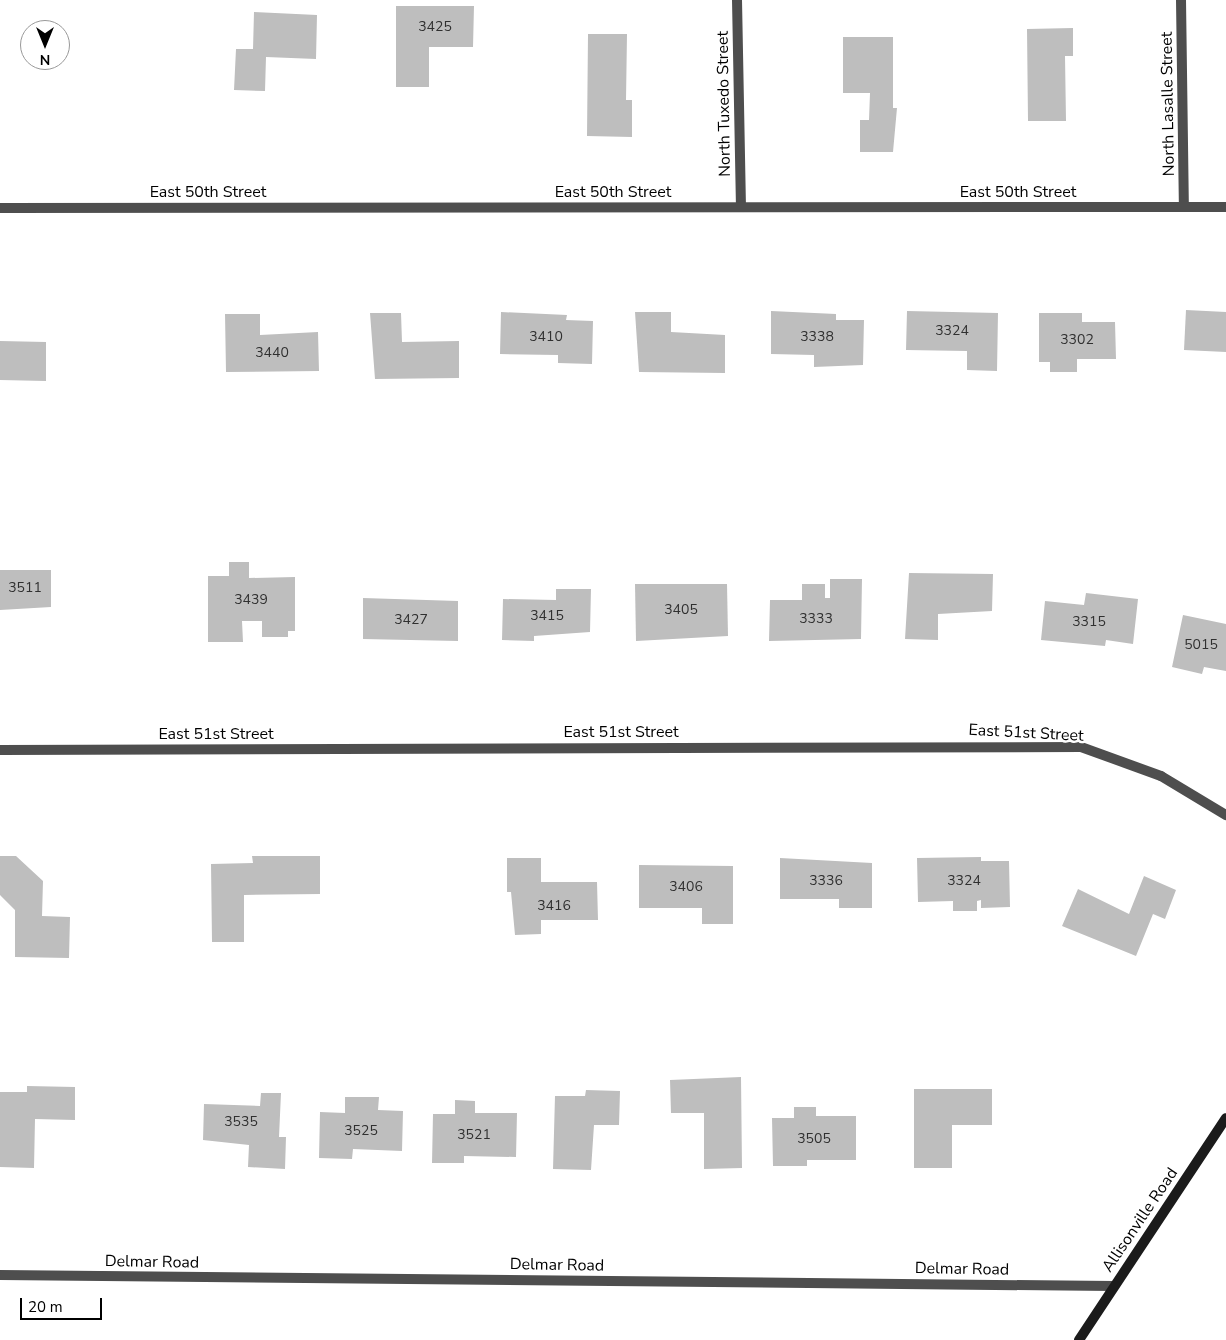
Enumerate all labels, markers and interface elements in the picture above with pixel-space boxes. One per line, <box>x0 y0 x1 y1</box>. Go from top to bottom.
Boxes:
house number: 3425 <box>418 19 452 35</box>
north arrow <box>20 20 70 70</box>
street label: North Tuxedo Street <box>713 31 735 177</box>
street label: North Lasalle Street <box>1157 31 1179 177</box>
text: N <box>40 50 50 69</box>
street label: East 50th Street <box>150 182 266 202</box>
street label: East 50th Street <box>555 182 671 202</box>
street label: East 50th Street <box>960 182 1076 202</box>
house number: 3324 <box>935 323 969 339</box>
house number: 3410 <box>529 329 563 345</box>
house number: 3338 <box>800 329 834 345</box>
house number: 3302 <box>1060 332 1094 348</box>
house number: 3440 <box>255 345 289 361</box>
house number: 3511 <box>8 580 42 596</box>
house number: 3439 <box>234 592 268 608</box>
house number: 3405 <box>664 602 698 618</box>
house number: 3415 <box>530 608 564 624</box>
house number: 3333 <box>799 611 833 627</box>
house number: 3427 <box>394 612 428 628</box>
house number: 3315 <box>1072 614 1106 630</box>
house number: 5015 <box>1184 637 1218 653</box>
street label: East 51st Street <box>968 720 1084 746</box>
street label: East 51st Street <box>563 722 679 742</box>
street label: East 51st Street <box>158 724 274 744</box>
house number: 3336 <box>809 873 843 889</box>
house number: 3324 <box>947 873 981 889</box>
house number: 3406 <box>669 879 703 895</box>
house number: 3416 <box>537 898 571 914</box>
house number: 3535 <box>224 1114 258 1130</box>
house number: 3525 <box>344 1123 378 1139</box>
house number: 3521 <box>457 1127 491 1143</box>
house number: 3505 <box>797 1131 831 1147</box>
street label: Allisonville Road <box>1098 1164 1182 1276</box>
street label: Delmar Road <box>105 1252 199 1272</box>
street label: Delmar Road <box>510 1255 604 1275</box>
street label: Delmar Road <box>915 1259 1009 1279</box>
scale bar <box>22 1288 105 1320</box>
text: 20 m <box>28 1297 63 1317</box>

